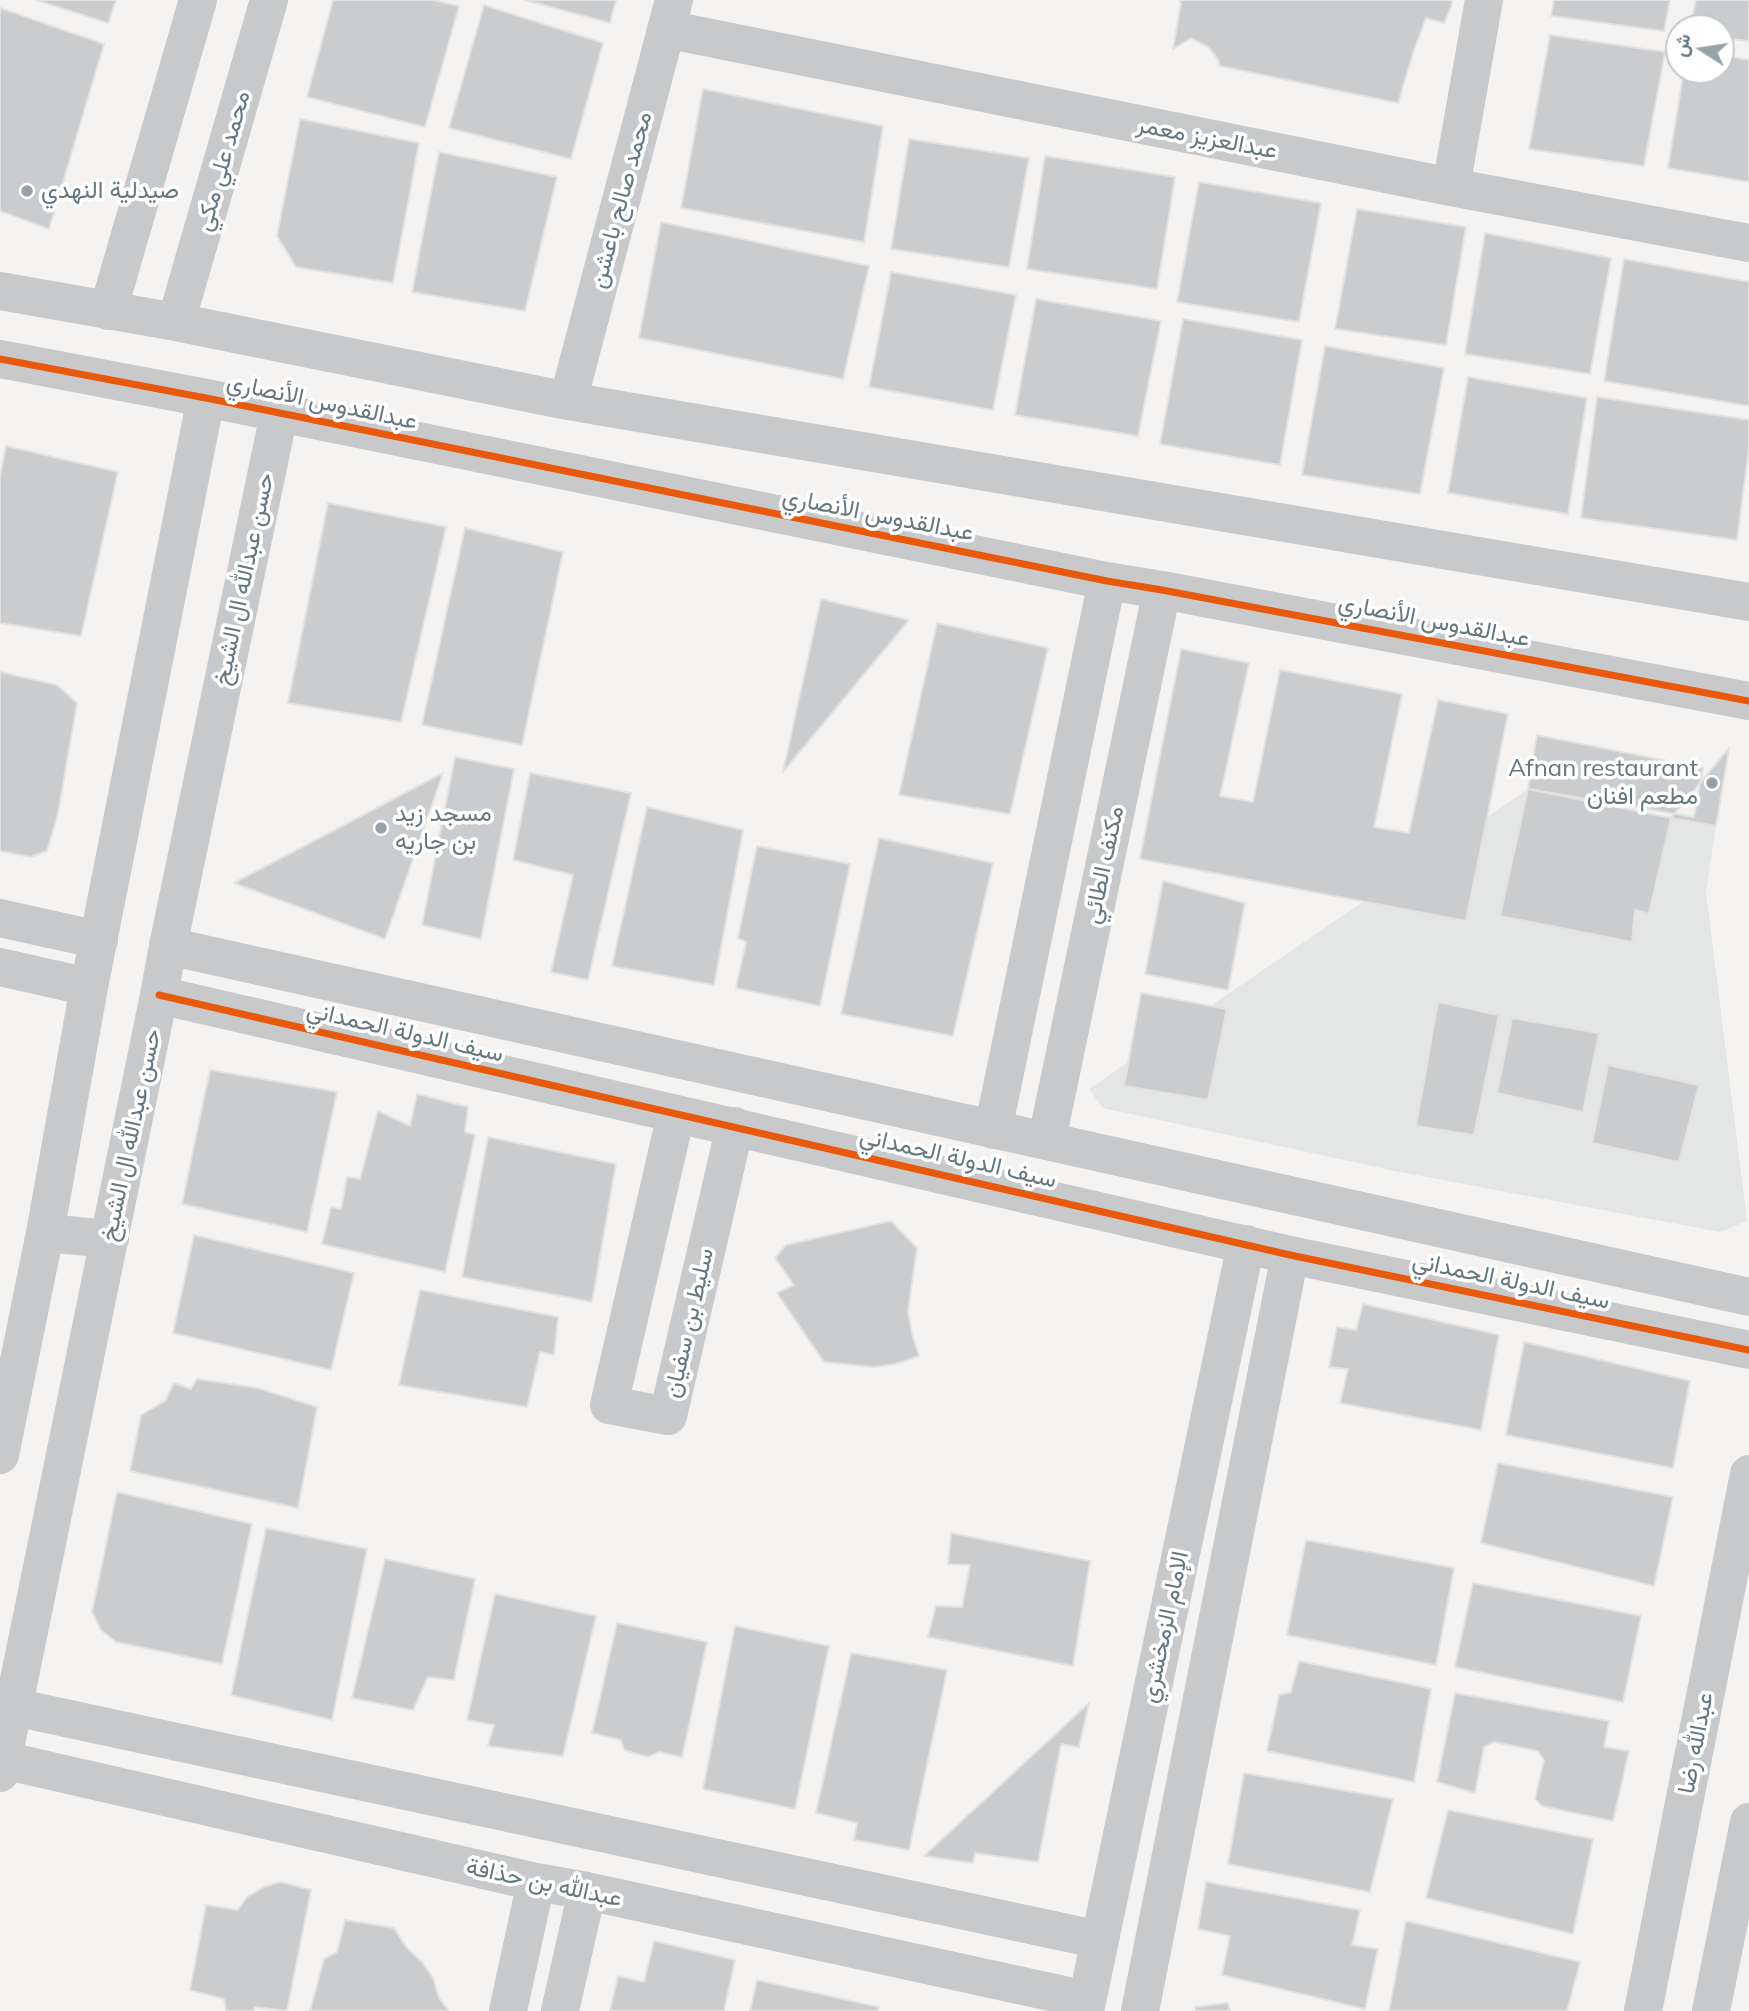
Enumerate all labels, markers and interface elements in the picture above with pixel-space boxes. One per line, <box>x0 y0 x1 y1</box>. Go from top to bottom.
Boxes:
north arrow <box>1665 14 1735 84</box>
text: ش <box>1667 31 1696 59</box>
street label: محمد علي مكي <box>189 88 257 234</box>
street label: محمد صالح باعشن <box>584 109 658 291</box>
street label: عبدالعزيز معمر <box>1134 110 1280 166</box>
place label: صيدلية النهدي <box>41 177 179 205</box>
marker: صيدلية النهدي <box>19 183 35 199</box>
street label: عبدالقدوس الأنصاري <box>224 368 420 436</box>
street label: حسن عبدالله ال الشيخ <box>207 470 281 688</box>
street label: عبدالقدوس الأنصاري <box>780 482 976 548</box>
street label: عبدالقدوس الأنصاري <box>1336 588 1532 654</box>
place label: Afnan restaurant مطعم افنان <box>1508 755 1698 811</box>
marker: Afnan restaurant مطعم افنان <box>1704 775 1720 791</box>
place label: مسجد زيد بن جاريه <box>395 800 492 856</box>
street label: مكنف الطائي <box>1077 804 1131 926</box>
marker: مسجد زيد بن جاريه <box>373 820 389 836</box>
street label: سيف الدولة الحمداني <box>304 995 506 1069</box>
street label: حسن عبدالله ال الشيخ <box>94 1026 168 1244</box>
street label: سيف الدولة الحمداني <box>857 1121 1059 1195</box>
street label: سليط بن سفيان <box>658 1245 720 1401</box>
street label: سيف الدولة الحمداني <box>1410 1246 1612 1316</box>
street label: الإمام الزمخشري <box>1135 1549 1195 1705</box>
street label: عبدالله رضا <box>1672 1690 1720 1796</box>
street label: عبدالله بن حذافة <box>463 1852 625 1914</box>

